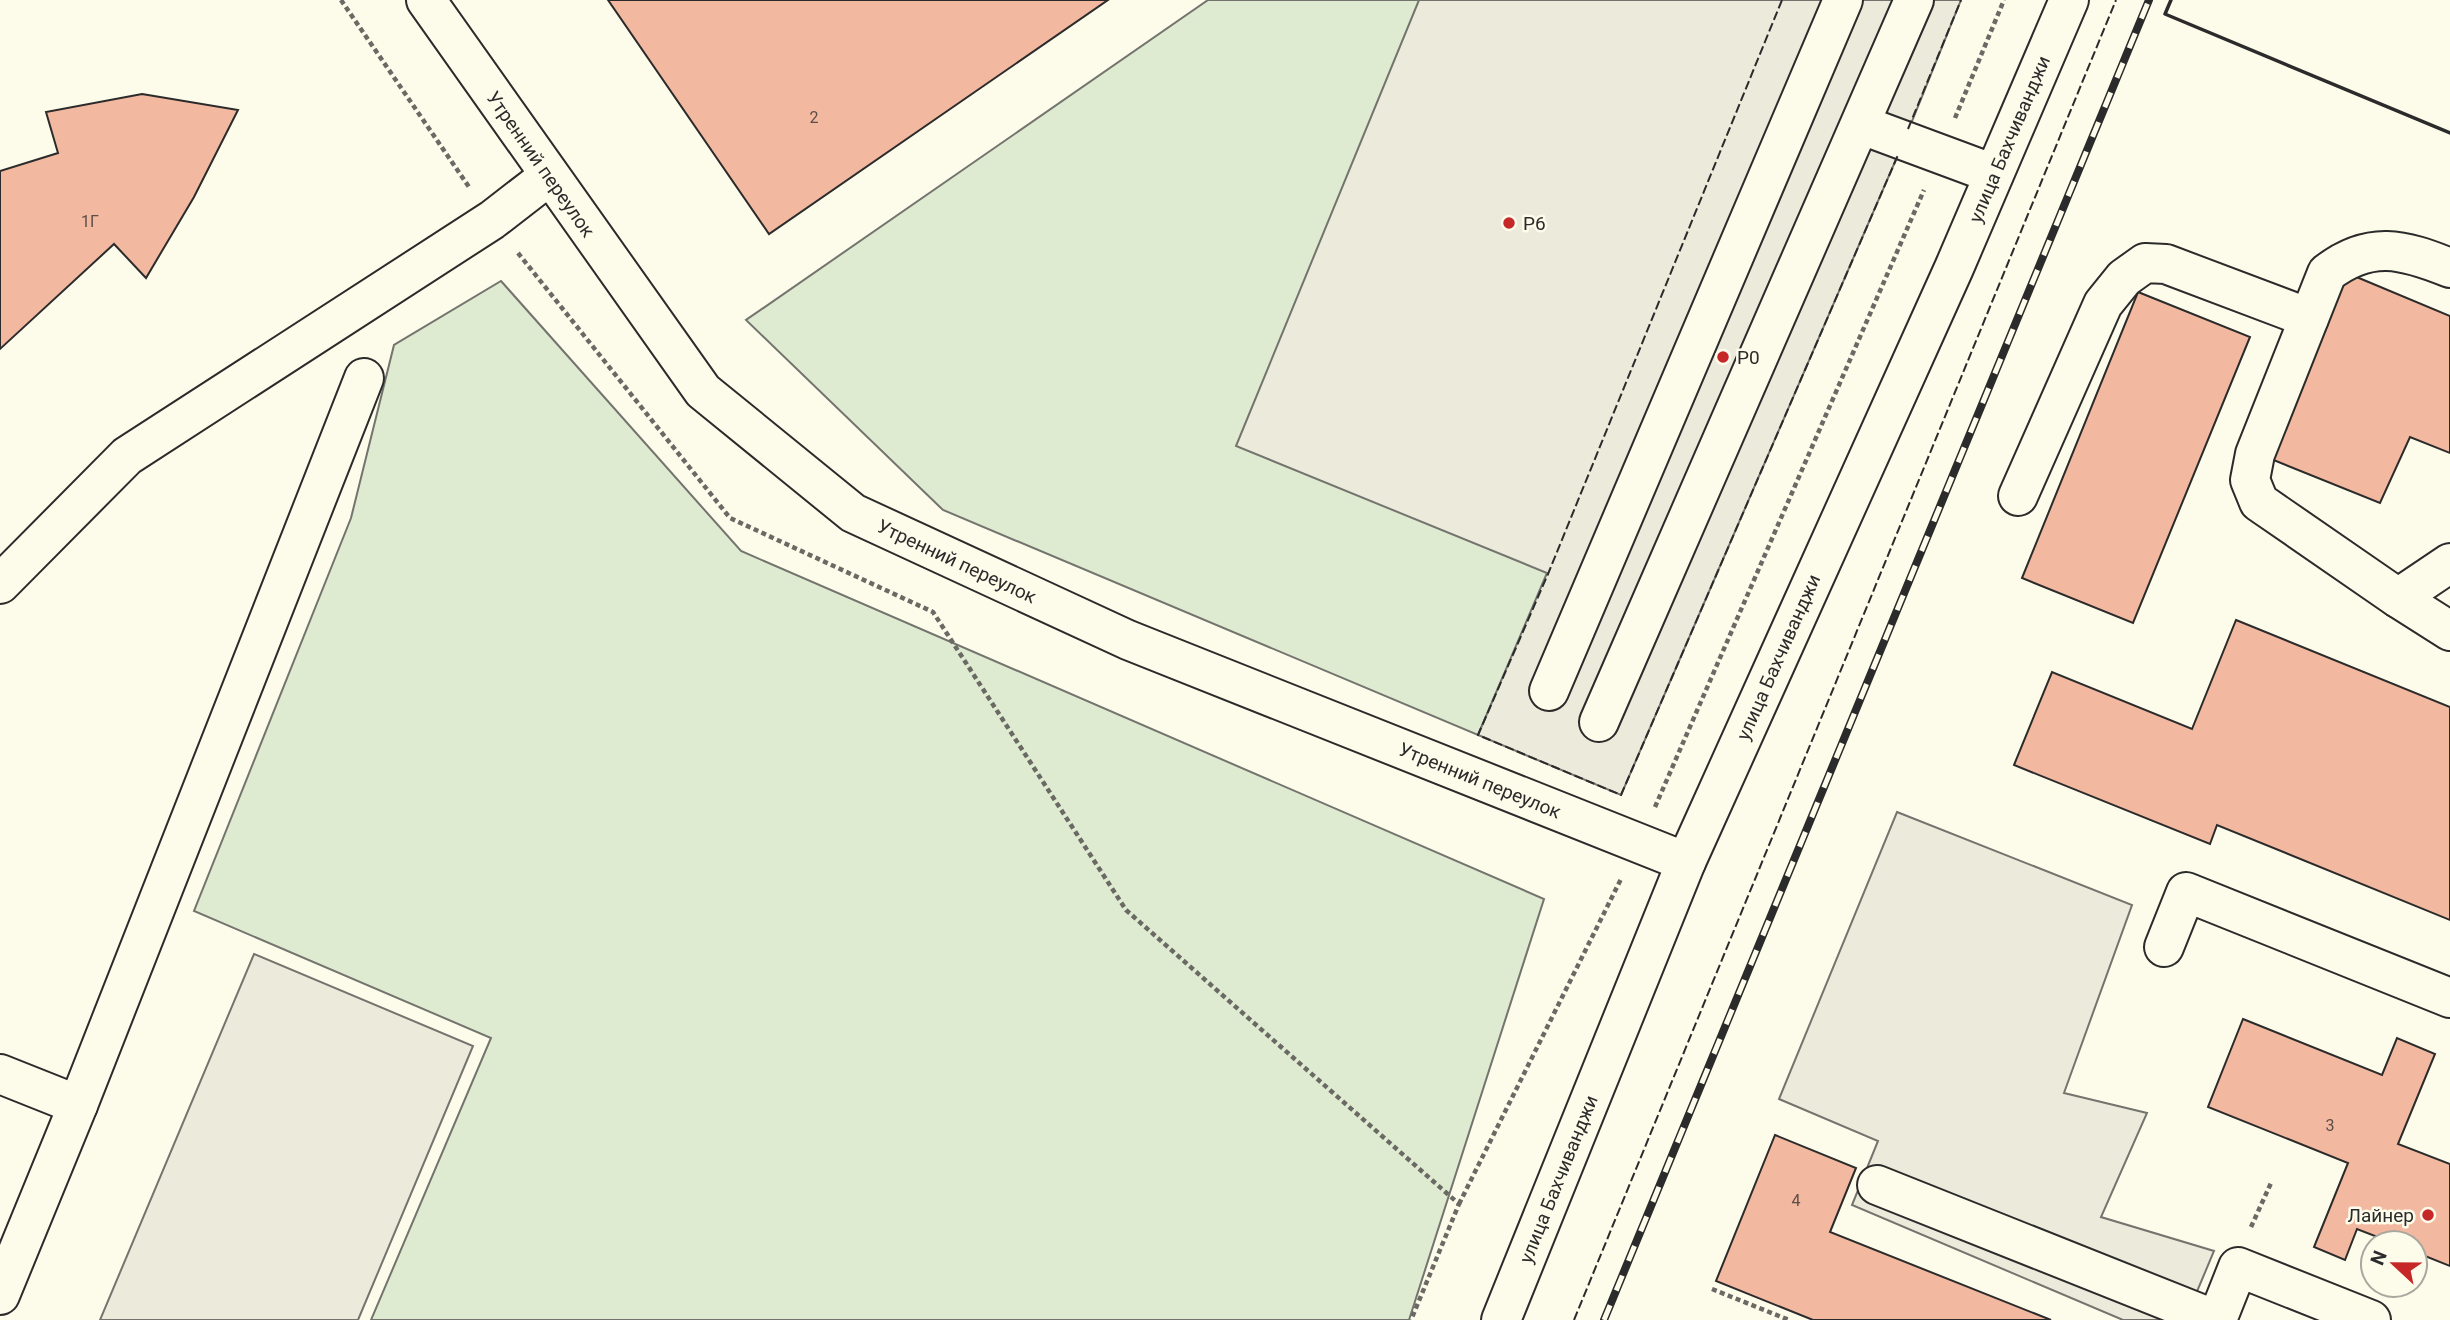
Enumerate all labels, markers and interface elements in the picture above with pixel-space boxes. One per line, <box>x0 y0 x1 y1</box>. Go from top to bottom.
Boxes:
street label: улица Бахчиванджи <box>1964 52 2055 226</box>
street label: Утренний переулок <box>482 87 600 242</box>
house number: 2 <box>810 108 819 127</box>
house number: 1Г <box>81 212 99 231</box>
place label: P6 <box>1523 212 1546 235</box>
marker: P6 <box>1501 215 1517 231</box>
place label: P0 <box>1737 346 1760 369</box>
marker: P0 <box>1715 349 1731 365</box>
street label: Утренний переулок <box>874 515 1041 609</box>
street label: улица Бахчиванджи <box>1732 571 1825 744</box>
street label: Утренний переулок <box>1395 737 1565 824</box>
street label: улица Бахчиванджи <box>1514 1092 1603 1267</box>
house number: 3 <box>2326 1116 2335 1135</box>
house number: 4 <box>1792 1191 1801 1210</box>
place label: Лайнер <box>2348 1204 2414 1227</box>
marker: Лайнер <box>2420 1207 2436 1223</box>
north arrow <box>2359 1229 2429 1299</box>
text: N <box>2366 1247 2392 1268</box>

